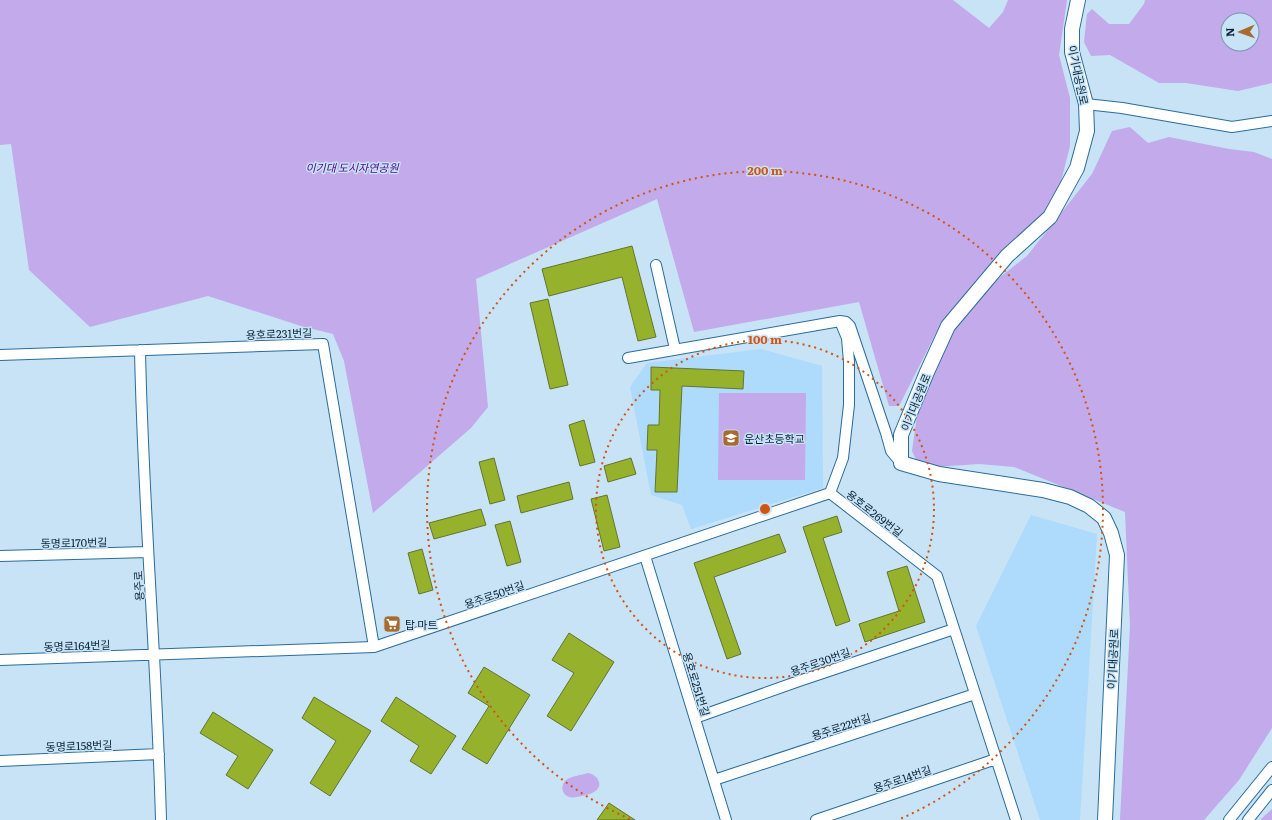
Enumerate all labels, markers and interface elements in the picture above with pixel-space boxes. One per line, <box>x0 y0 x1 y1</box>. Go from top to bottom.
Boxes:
north arrow <box>1220 12 1260 52</box>
text: N <box>1221 27 1237 37</box>
street label: 이기대공원로 <box>1065 44 1093 106</box>
park label: 이기대 도시자연공원 <box>305 159 399 175</box>
text: 200 m <box>747 161 783 179</box>
street label: 용호로231번길 <box>245 324 313 342</box>
text: 100 m <box>748 330 782 348</box>
street label: 이기대공원로 <box>896 371 934 433</box>
school or university icon: 운산초등학교 <box>721 428 741 448</box>
place label: 운산초등학교 <box>744 430 805 446</box>
street label: 용호로269번길 <box>843 486 907 540</box>
centre of rings <box>758 502 772 516</box>
street label: 동명로170번길 <box>41 533 107 551</box>
street label: 용주로 <box>129 570 147 602</box>
street label: 용주로50번길 <box>462 576 526 612</box>
supermarket icon: 탑 마트 <box>382 614 402 634</box>
place label: 탑 마트 <box>405 616 438 632</box>
street label: 이기대공원로 <box>1102 628 1122 690</box>
street label: 동명로164번길 <box>43 636 111 654</box>
street label: 용주로30번길 <box>788 643 852 679</box>
street label: 용호로251번길 <box>680 650 714 718</box>
street label: 용주로22번길 <box>809 709 873 743</box>
street label: 동명로158번길 <box>45 736 113 754</box>
street label: 용주로14번길 <box>871 761 933 795</box>

